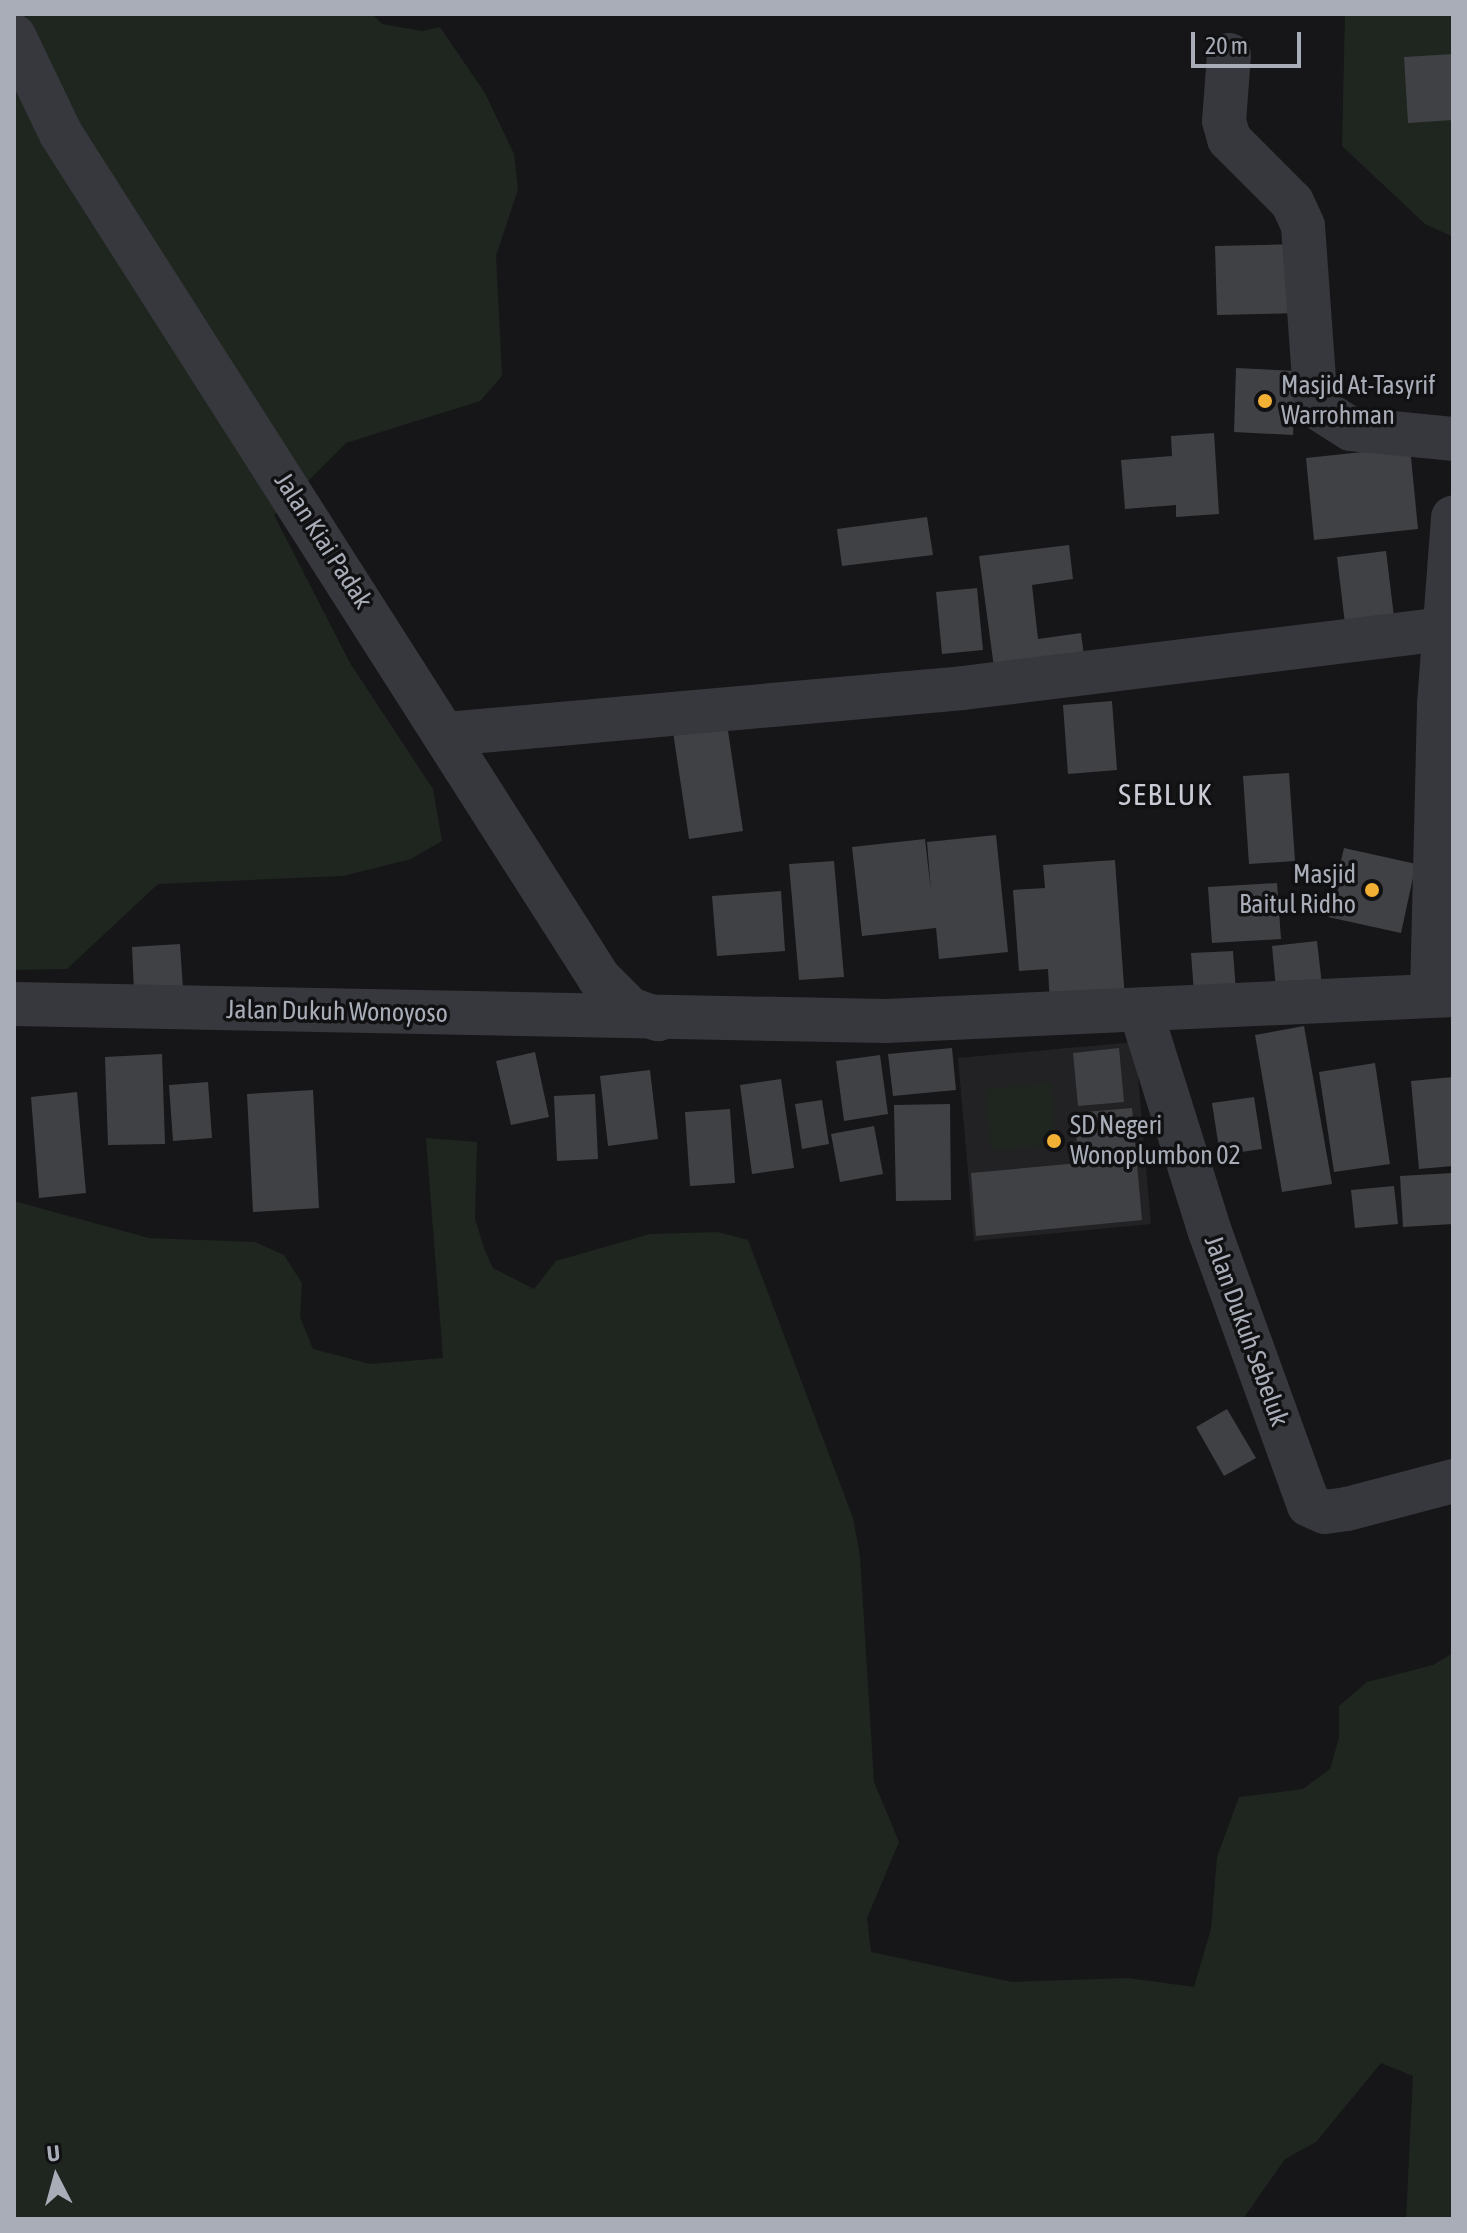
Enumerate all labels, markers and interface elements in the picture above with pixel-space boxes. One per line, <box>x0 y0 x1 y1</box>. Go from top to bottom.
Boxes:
scale bar <box>1195 16 1305 66</box>
text: 20 m <box>1205 32 1248 59</box>
place label: Masjid At-Tasyrif Warrohman <box>1281 370 1435 432</box>
marker: Masjid At-Tasyrif Warrohman <box>1256 392 1274 410</box>
street label: Jalan Kiai Padak <box>267 467 379 615</box>
district label: SEBLUK <box>1118 776 1214 812</box>
place label: Masjid Baitul Ridho <box>1239 859 1356 920</box>
marker: Masjid Baitul Ridho <box>1363 881 1381 899</box>
street label: Jalan Dukuh Wonoyoso <box>226 994 448 1030</box>
place label: SD Negeri Wonoplumbon 02 <box>1070 1110 1241 1172</box>
marker: SD Negeri Wonoplumbon 02 <box>1045 1132 1063 1150</box>
street label: Jalan Dukuh Sebeluk <box>1197 1231 1295 1431</box>
north arrow <box>16 2137 96 2217</box>
text: U <box>46 2140 61 2167</box>

